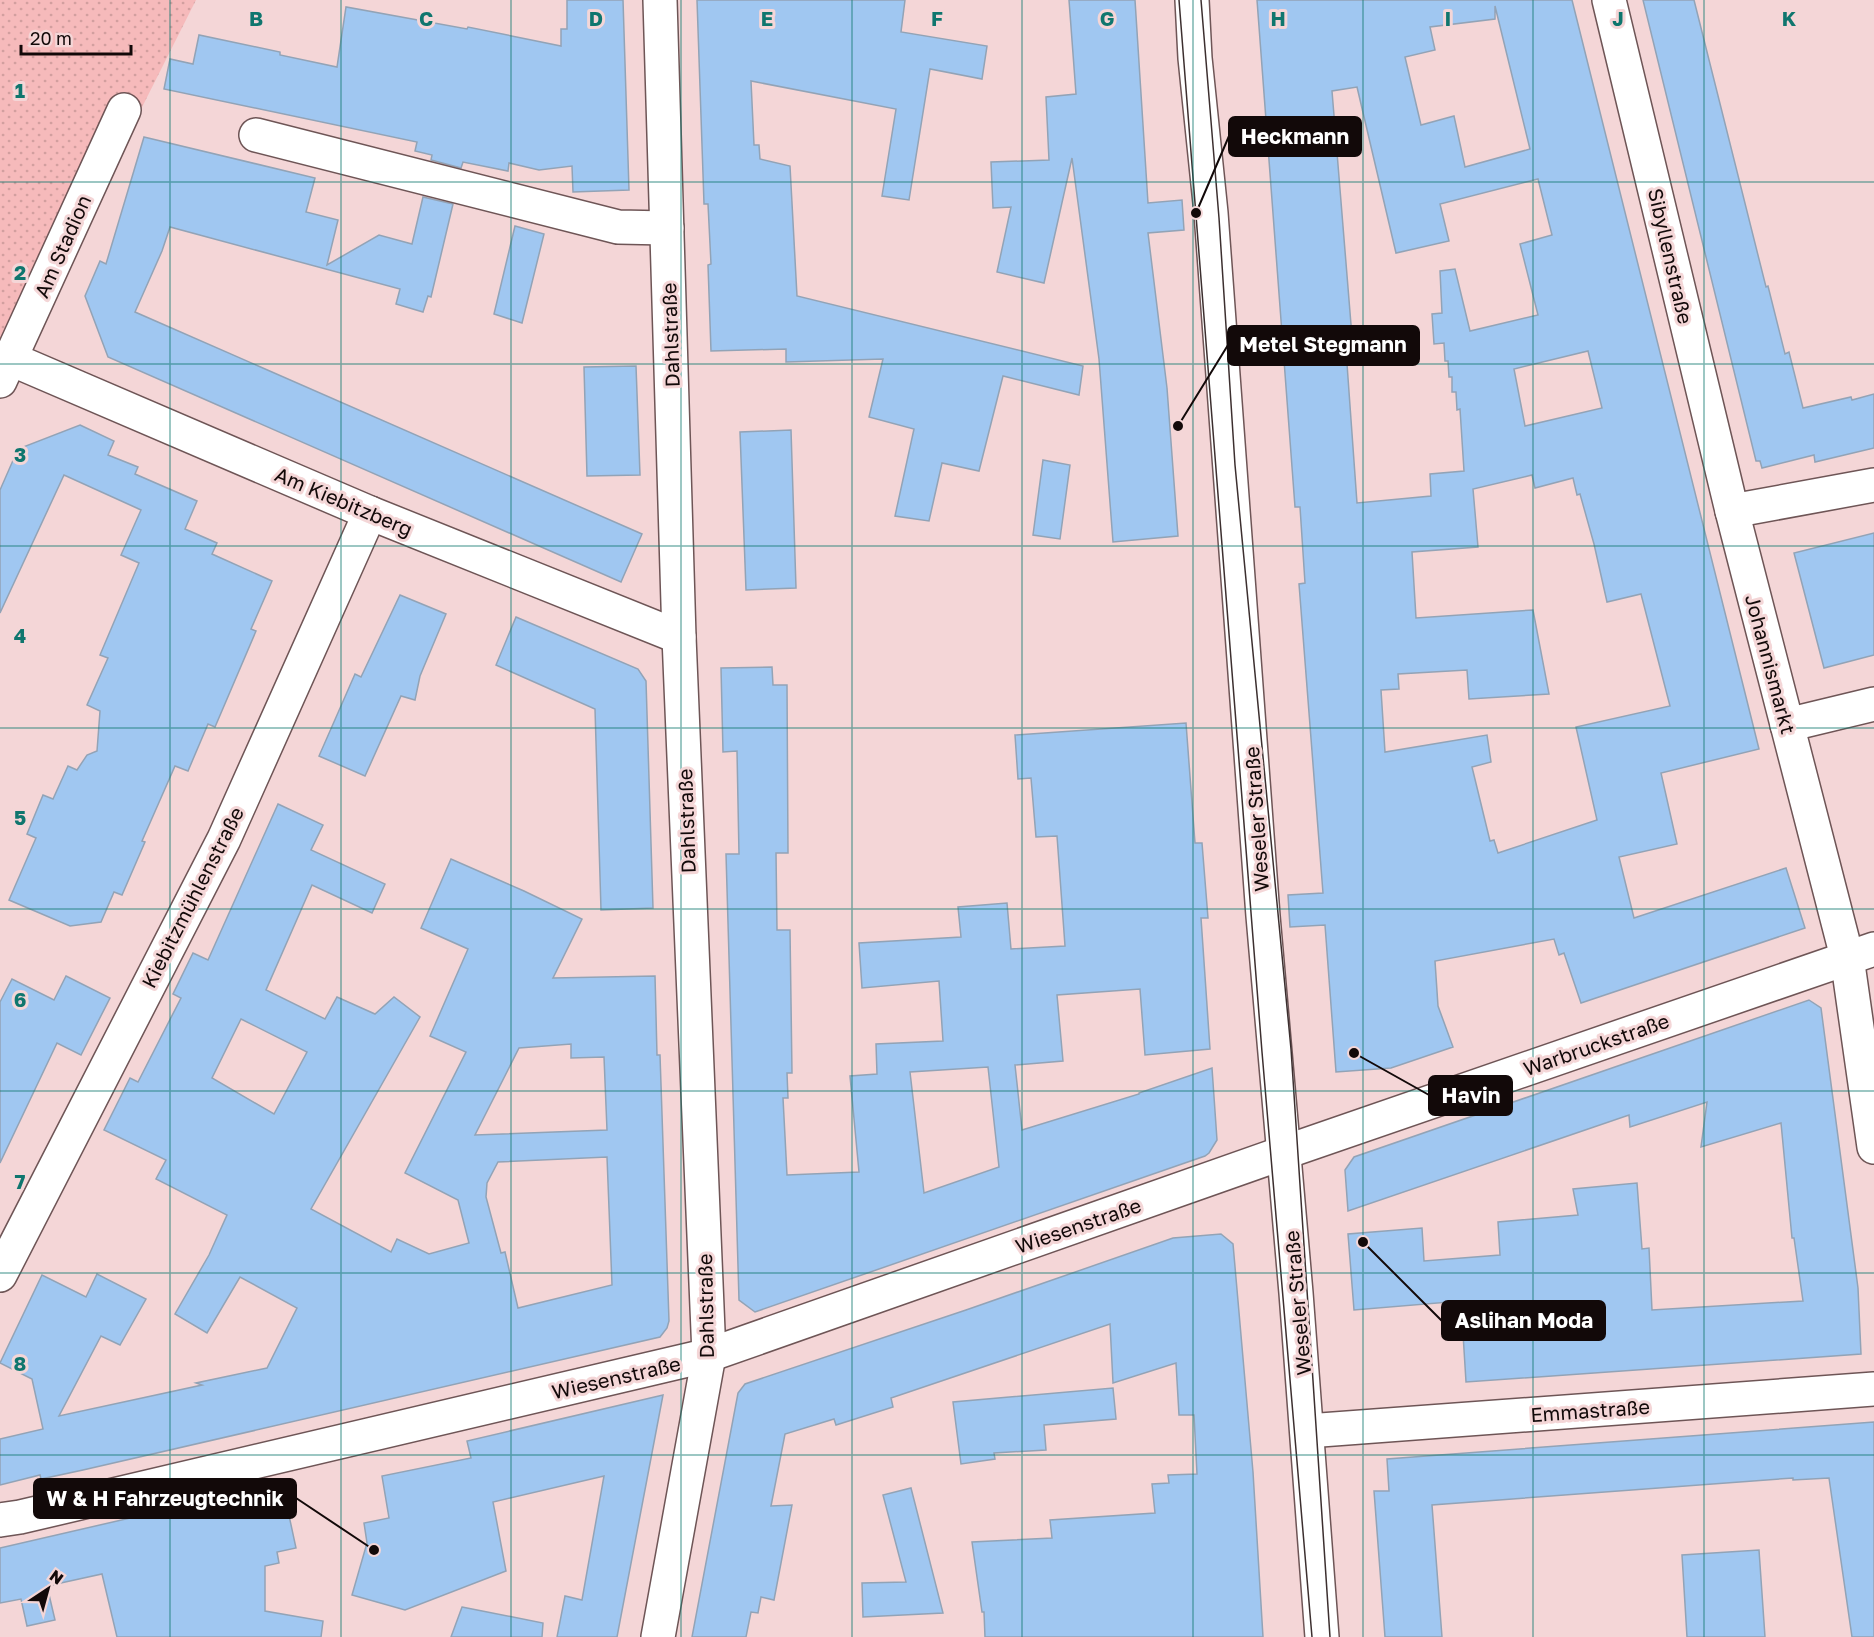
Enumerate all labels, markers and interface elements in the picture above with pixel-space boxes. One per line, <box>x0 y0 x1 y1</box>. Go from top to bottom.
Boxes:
text: B <box>249 6 263 30</box>
text: C <box>419 6 433 30</box>
text: D <box>589 6 603 30</box>
text: E <box>761 6 773 30</box>
text: F <box>931 6 943 30</box>
text: G <box>1100 6 1114 30</box>
text: H <box>1270 6 1286 30</box>
text: I <box>1445 6 1451 30</box>
text: J <box>1612 6 1624 30</box>
text: K <box>1782 6 1797 30</box>
scale bar <box>21 18 130 56</box>
text: 20 m <box>30 27 72 49</box>
text: 1 <box>15 78 25 102</box>
callout: Heckmann <box>1229 117 1361 156</box>
text: Heckmann <box>1241 123 1349 149</box>
street label: Sibyllenstraße <box>1644 186 1698 326</box>
street label: Am Stadion <box>29 191 95 301</box>
text: 2 <box>14 260 26 284</box>
street label: Dahlstraße <box>656 282 684 388</box>
callout: Metel Stegmann <box>1228 326 1419 365</box>
text: Metel Stegmann <box>1239 331 1407 357</box>
text: 3 <box>14 442 26 466</box>
street label: Am Kiebitzberg <box>272 461 416 541</box>
street label: Johannismarkt <box>1741 591 1801 737</box>
text: 4 <box>14 623 26 647</box>
street label: Weseler Straße <box>1239 746 1273 892</box>
street label: Dahlstraße <box>672 768 700 874</box>
street label: Kiebitzmühlenstraße <box>136 802 248 992</box>
text: 5 <box>14 805 26 829</box>
text: 6 <box>14 987 26 1011</box>
street label: Warbruckstraße <box>1520 1008 1672 1080</box>
callout: Havin <box>1429 1076 1512 1115</box>
text: Havin <box>1442 1082 1500 1108</box>
text: 7 <box>15 1169 26 1193</box>
street label: Wiesenstraße <box>1012 1192 1144 1258</box>
street label: Weseler Straße <box>1279 1230 1315 1376</box>
street label: Dahlstraße <box>692 1253 718 1359</box>
callout: Aslihan Moda <box>1442 1301 1605 1340</box>
text: Aslihan Moda <box>1455 1307 1593 1333</box>
text: 8 <box>14 1351 26 1375</box>
street label: Wiesenstraße <box>549 1351 683 1403</box>
street label: Emmastraße <box>1530 1394 1650 1426</box>
callout: W & H Fahrzeugtechnik <box>34 1479 296 1518</box>
text: W & H Fahrzeugtechnik <box>46 1485 284 1511</box>
north arrow <box>18 1559 78 1619</box>
text: N <box>46 1565 68 1589</box>

